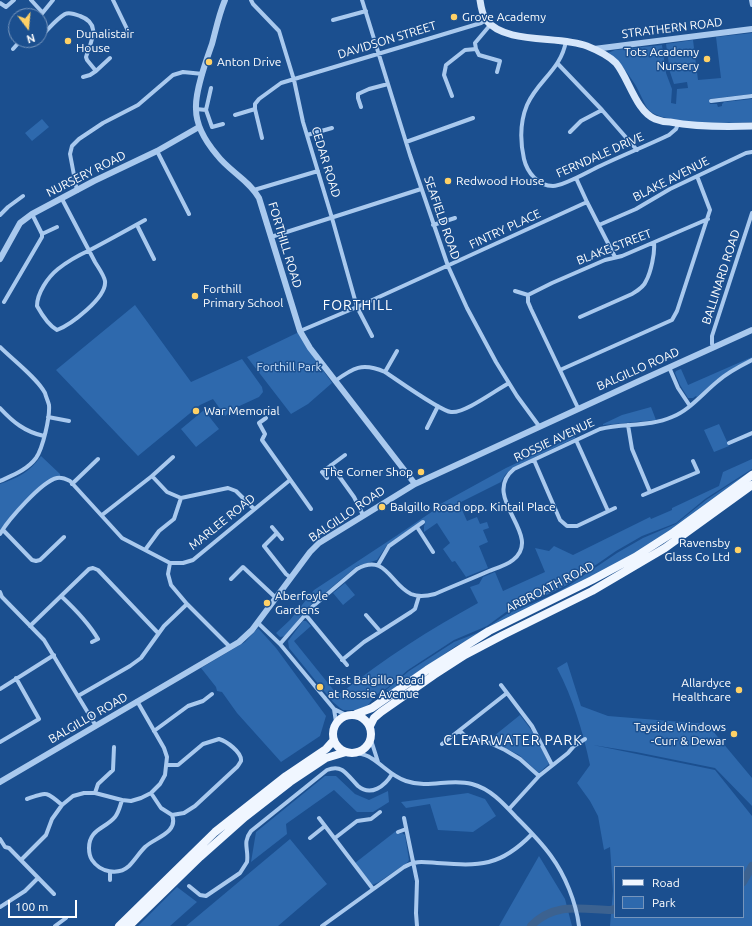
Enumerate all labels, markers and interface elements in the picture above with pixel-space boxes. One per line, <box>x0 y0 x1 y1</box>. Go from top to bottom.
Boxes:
north arrow <box>8 8 48 48</box>
place label: Grove Academy <box>462 10 546 24</box>
marker: Grove Academy <box>449 12 459 22</box>
street label: STRATHERN ROAD <box>621 15 723 41</box>
street label: DAVIDSON STREET <box>336 18 438 62</box>
place label: Dunalistair House <box>76 27 134 55</box>
text: N <box>25 32 37 45</box>
marker: Dunalistair House <box>63 36 73 46</box>
place label: Tots Academy Nursery <box>624 45 699 73</box>
marker: Tots Academy Nursery <box>702 54 712 64</box>
place label: Anton Drive <box>217 55 281 69</box>
marker: Anton Drive <box>204 57 214 67</box>
street label: CEDAR ROAD <box>308 125 344 199</box>
street label: FERNDALE DRIVE <box>554 129 646 181</box>
street label: NURSERY ROAD <box>44 148 128 200</box>
street label: BLAKE AVENUE <box>630 154 712 204</box>
street label: SEAFIELD ROAD <box>421 174 463 262</box>
place label: Redwood House <box>456 174 544 188</box>
marker: Redwood House <box>443 176 453 186</box>
street label: FORTHILL ROAD <box>265 200 305 290</box>
street label: FINTRY PLACE <box>467 206 543 252</box>
street label: BLAKE STREET <box>574 226 654 268</box>
street label: BALLINARD ROAD <box>699 228 743 326</box>
place label: Forthill Primary School <box>203 282 283 310</box>
marker: Forthill Primary School <box>190 291 200 301</box>
district label: FORTHILL <box>323 297 393 313</box>
street label: BALGILLO ROAD <box>594 344 682 394</box>
park label: Forthill Park <box>256 360 322 374</box>
place label: War Memorial <box>204 404 280 418</box>
marker: War Memorial <box>191 406 201 416</box>
street label: ROSSIE AVENUE <box>512 415 596 465</box>
place label: The Corner Shop <box>323 465 413 479</box>
marker: The Corner Shop <box>416 467 426 477</box>
street label: BALGILLO ROAD <box>306 483 388 545</box>
street label: MARLEE ROAD <box>186 491 258 553</box>
place label: Balgillo Road opp. Kintail Place <box>390 500 556 514</box>
marker: Balgillo Road opp. Kintail Place <box>377 502 387 512</box>
place label: Ravensby Glass Co Ltd <box>665 536 730 564</box>
marker: Ravensby Glass Co Ltd <box>733 545 743 555</box>
street label: ARBROATH ROAD <box>503 558 597 616</box>
place label: Aberfoyle Gardens <box>275 589 328 617</box>
marker: Aberfoyle Gardens <box>262 598 272 608</box>
place label: East Balgillo Road at Rossie Avenue <box>328 673 424 701</box>
place label: Allardyce Healthcare <box>672 676 731 704</box>
marker: East Balgillo Road at Rossie Avenue <box>315 682 325 692</box>
marker: Allardyce Healthcare <box>734 685 744 695</box>
street label: BALGILLO ROAD <box>46 690 130 746</box>
place label: Tayside Windows -Curr & Dewar <box>634 720 726 748</box>
marker: Tayside Windows -Curr & Dewar <box>729 729 739 739</box>
district label: CLEARWATER PARK <box>443 732 583 748</box>
legend <box>614 866 744 918</box>
text: Road <box>652 876 680 889</box>
scale bar <box>10 892 79 918</box>
text: Park <box>652 896 676 909</box>
text: 100 m <box>15 900 48 913</box>

